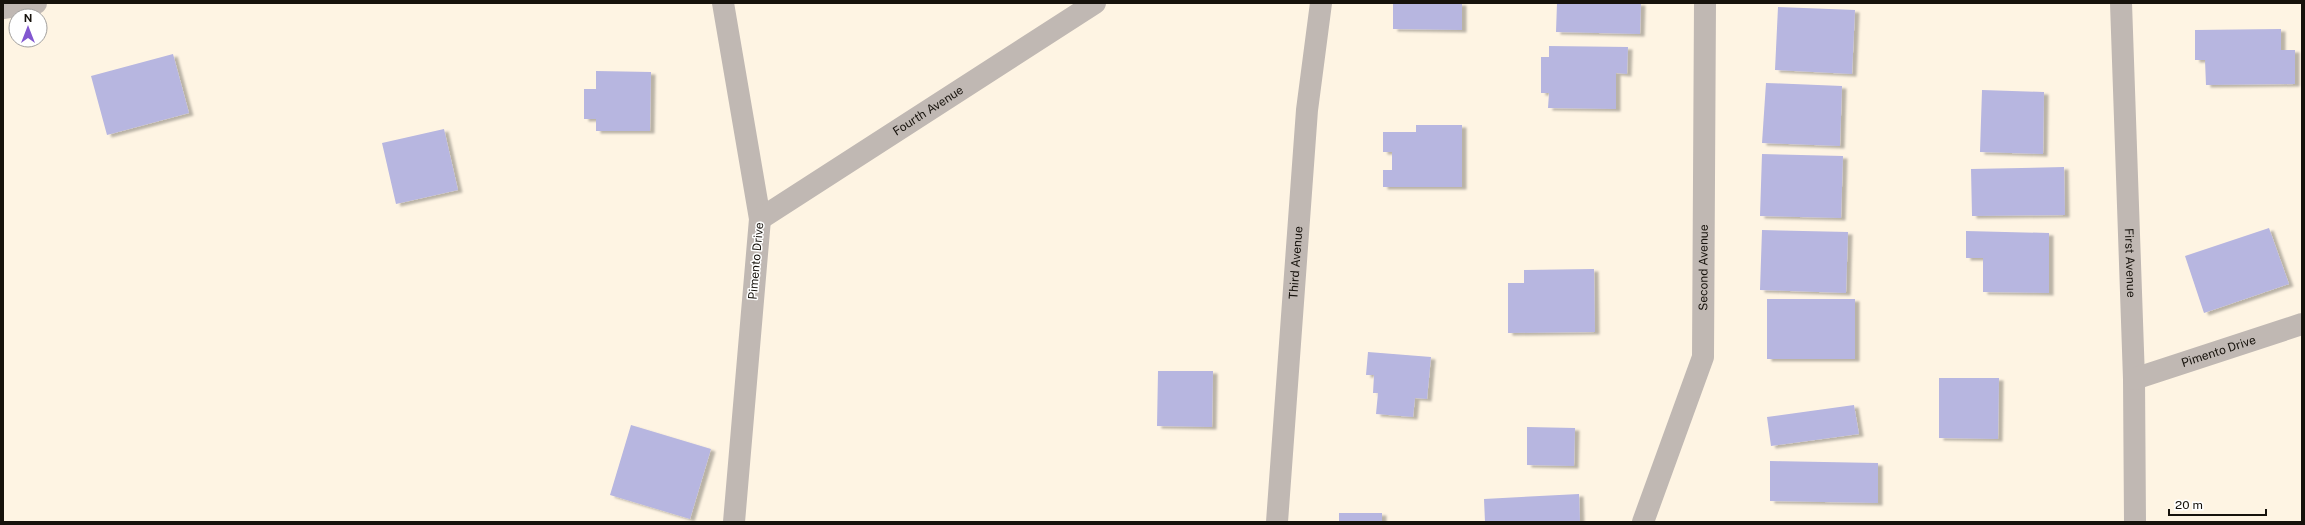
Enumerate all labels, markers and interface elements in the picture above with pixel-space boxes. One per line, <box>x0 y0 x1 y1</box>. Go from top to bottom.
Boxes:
north arrow <box>8 8 48 48</box>
text: N <box>24 12 32 24</box>
street label: Fourth Avenue <box>890 83 966 138</box>
street label: Pimento Drive <box>746 222 766 300</box>
street label: Second Avenue <box>1696 224 1711 311</box>
street label: Third Avenue <box>1286 226 1306 300</box>
street label: First Avenue <box>2122 228 2138 298</box>
street label: Pimento Drive <box>2180 333 2258 370</box>
scale bar <box>2169 491 2266 517</box>
text: 20 m <box>2175 498 2203 512</box>

